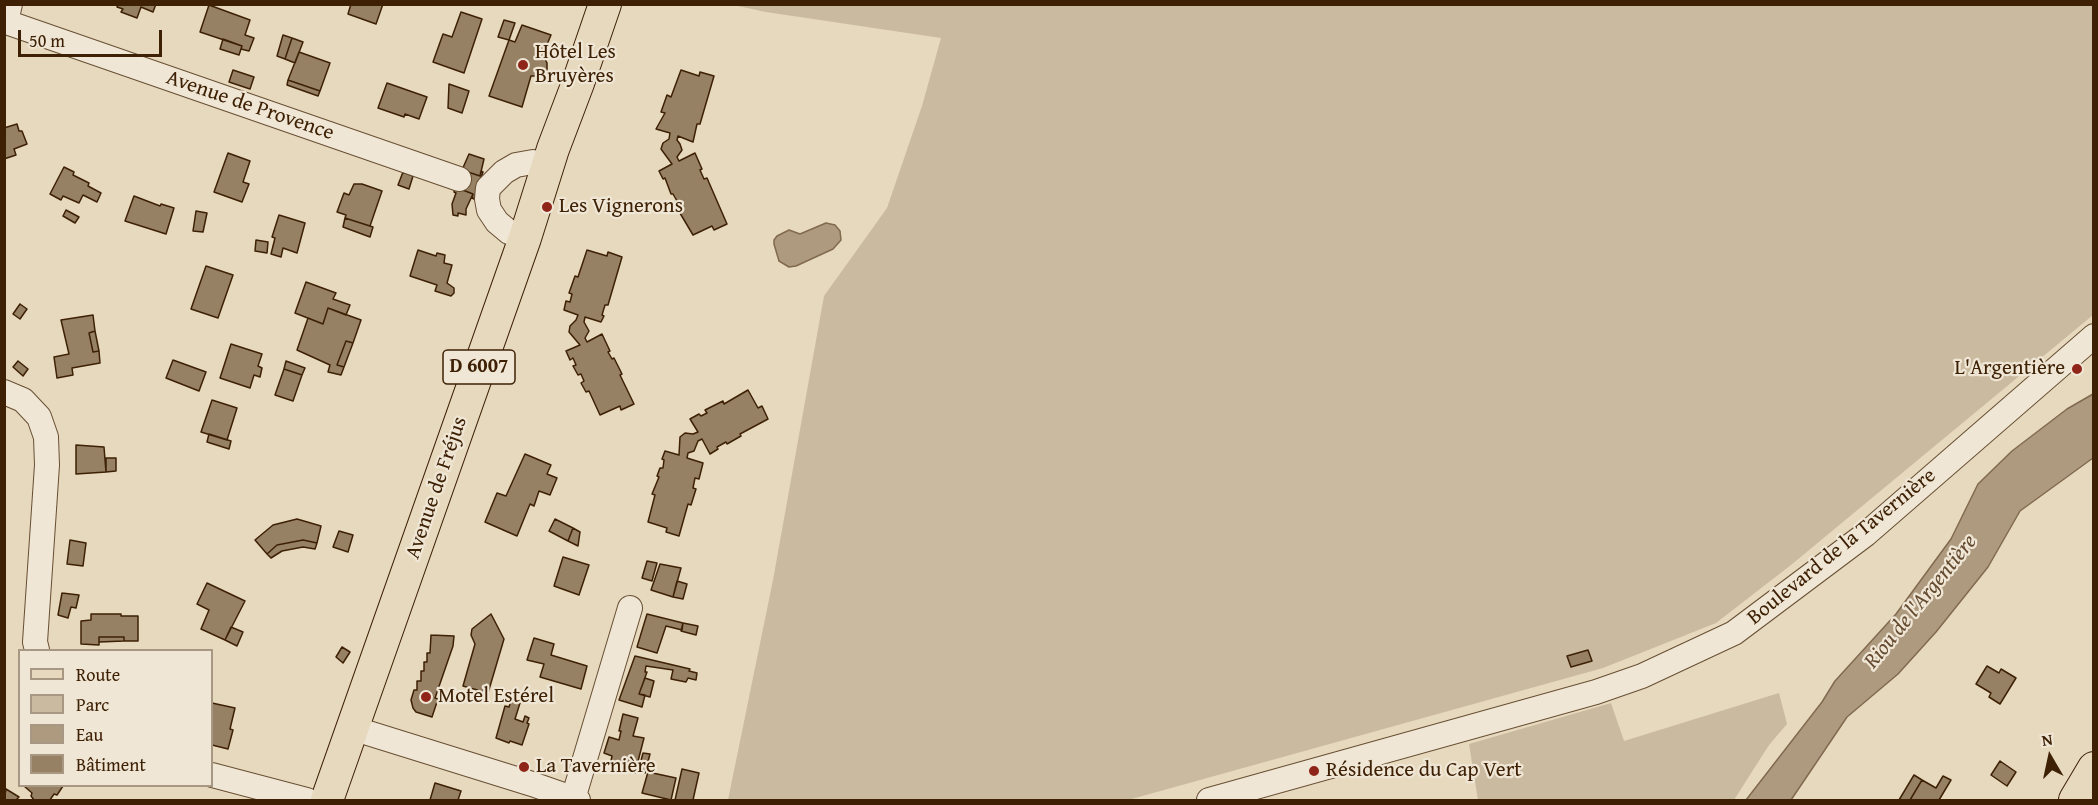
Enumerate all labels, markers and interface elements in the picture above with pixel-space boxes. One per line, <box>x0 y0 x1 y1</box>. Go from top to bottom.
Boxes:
scale bar <box>21 18 165 56</box>
text: 50 m <box>29 27 65 54</box>
place label: Hôtel Les Bruyères <box>535 40 616 90</box>
marker: Hôtel Les Bruyères <box>516 58 530 72</box>
street label: Avenue de Provence <box>163 66 337 146</box>
place label: Les Vignerons <box>559 194 683 220</box>
marker: Les Vignerons <box>540 200 554 214</box>
road number: D 6007 <box>443 350 515 384</box>
place label: L'Argentière <box>1955 356 2065 382</box>
marker: L'Argentière <box>2070 362 2084 376</box>
street label: Avenue de Fréjus <box>401 413 473 563</box>
street label: Boulevard de la Tavernière <box>1743 463 1941 631</box>
water label: Riou de l'Argentière <box>1859 530 1983 674</box>
legend <box>18 649 213 787</box>
text: Route <box>76 661 120 688</box>
place label: Motel Estérel <box>438 684 554 710</box>
marker: Motel Estérel <box>419 690 433 704</box>
text: Parc <box>76 691 109 718</box>
text: Eau <box>76 721 103 748</box>
north arrow <box>2020 727 2080 787</box>
text: N <box>2040 727 2054 752</box>
text: Bâtiment <box>76 751 146 778</box>
place label: La Tavernière <box>536 754 656 780</box>
place label: Résidence du Cap Vert <box>1326 758 1522 784</box>
marker: La Tavernière <box>517 760 531 774</box>
marker: Résidence du Cap Vert <box>1307 764 1321 778</box>

